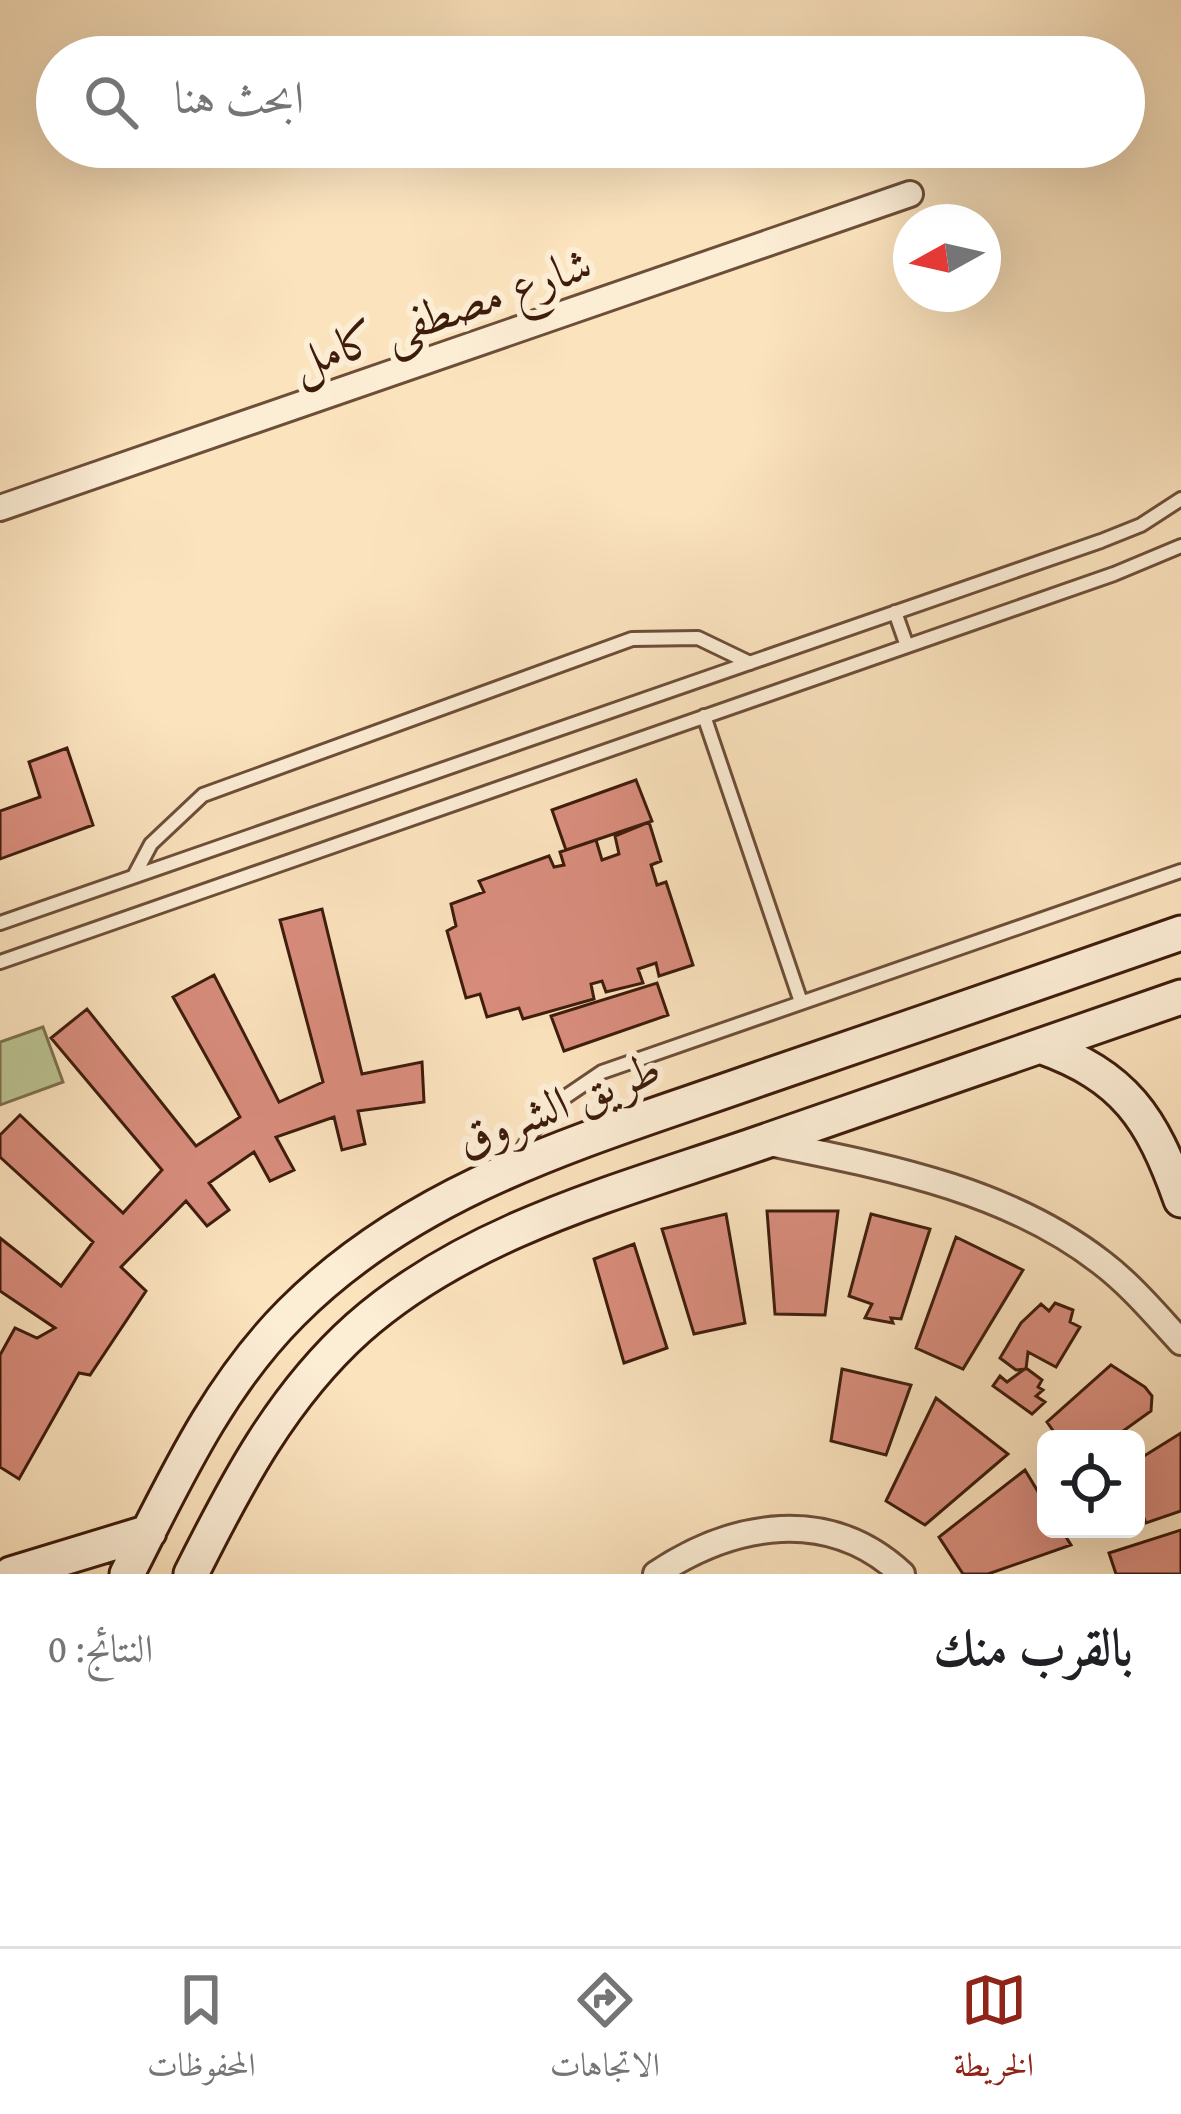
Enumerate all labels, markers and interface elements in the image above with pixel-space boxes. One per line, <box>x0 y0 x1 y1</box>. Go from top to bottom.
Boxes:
search box <box>36 36 1145 168</box>
text: ابحث هنا <box>174 64 304 129</box>
icon: search <box>78 69 144 135</box>
north arrow <box>893 204 1001 312</box>
street label: شارع مصطفى كامل <box>281 227 603 401</box>
street label: طريق الشروق <box>445 1031 671 1174</box>
map controls <box>1037 1430 1145 1538</box>
button: locate <box>1037 1430 1145 1538</box>
text: بالقرب منك <box>933 1609 1133 1684</box>
text: النتائج: 0 <box>48 1619 153 1676</box>
tab: المحفوظات <box>147 1967 256 2097</box>
tab: الاتجاهات <box>550 1967 660 2097</box>
tab: الخريطة <box>954 1967 1034 2097</box>

